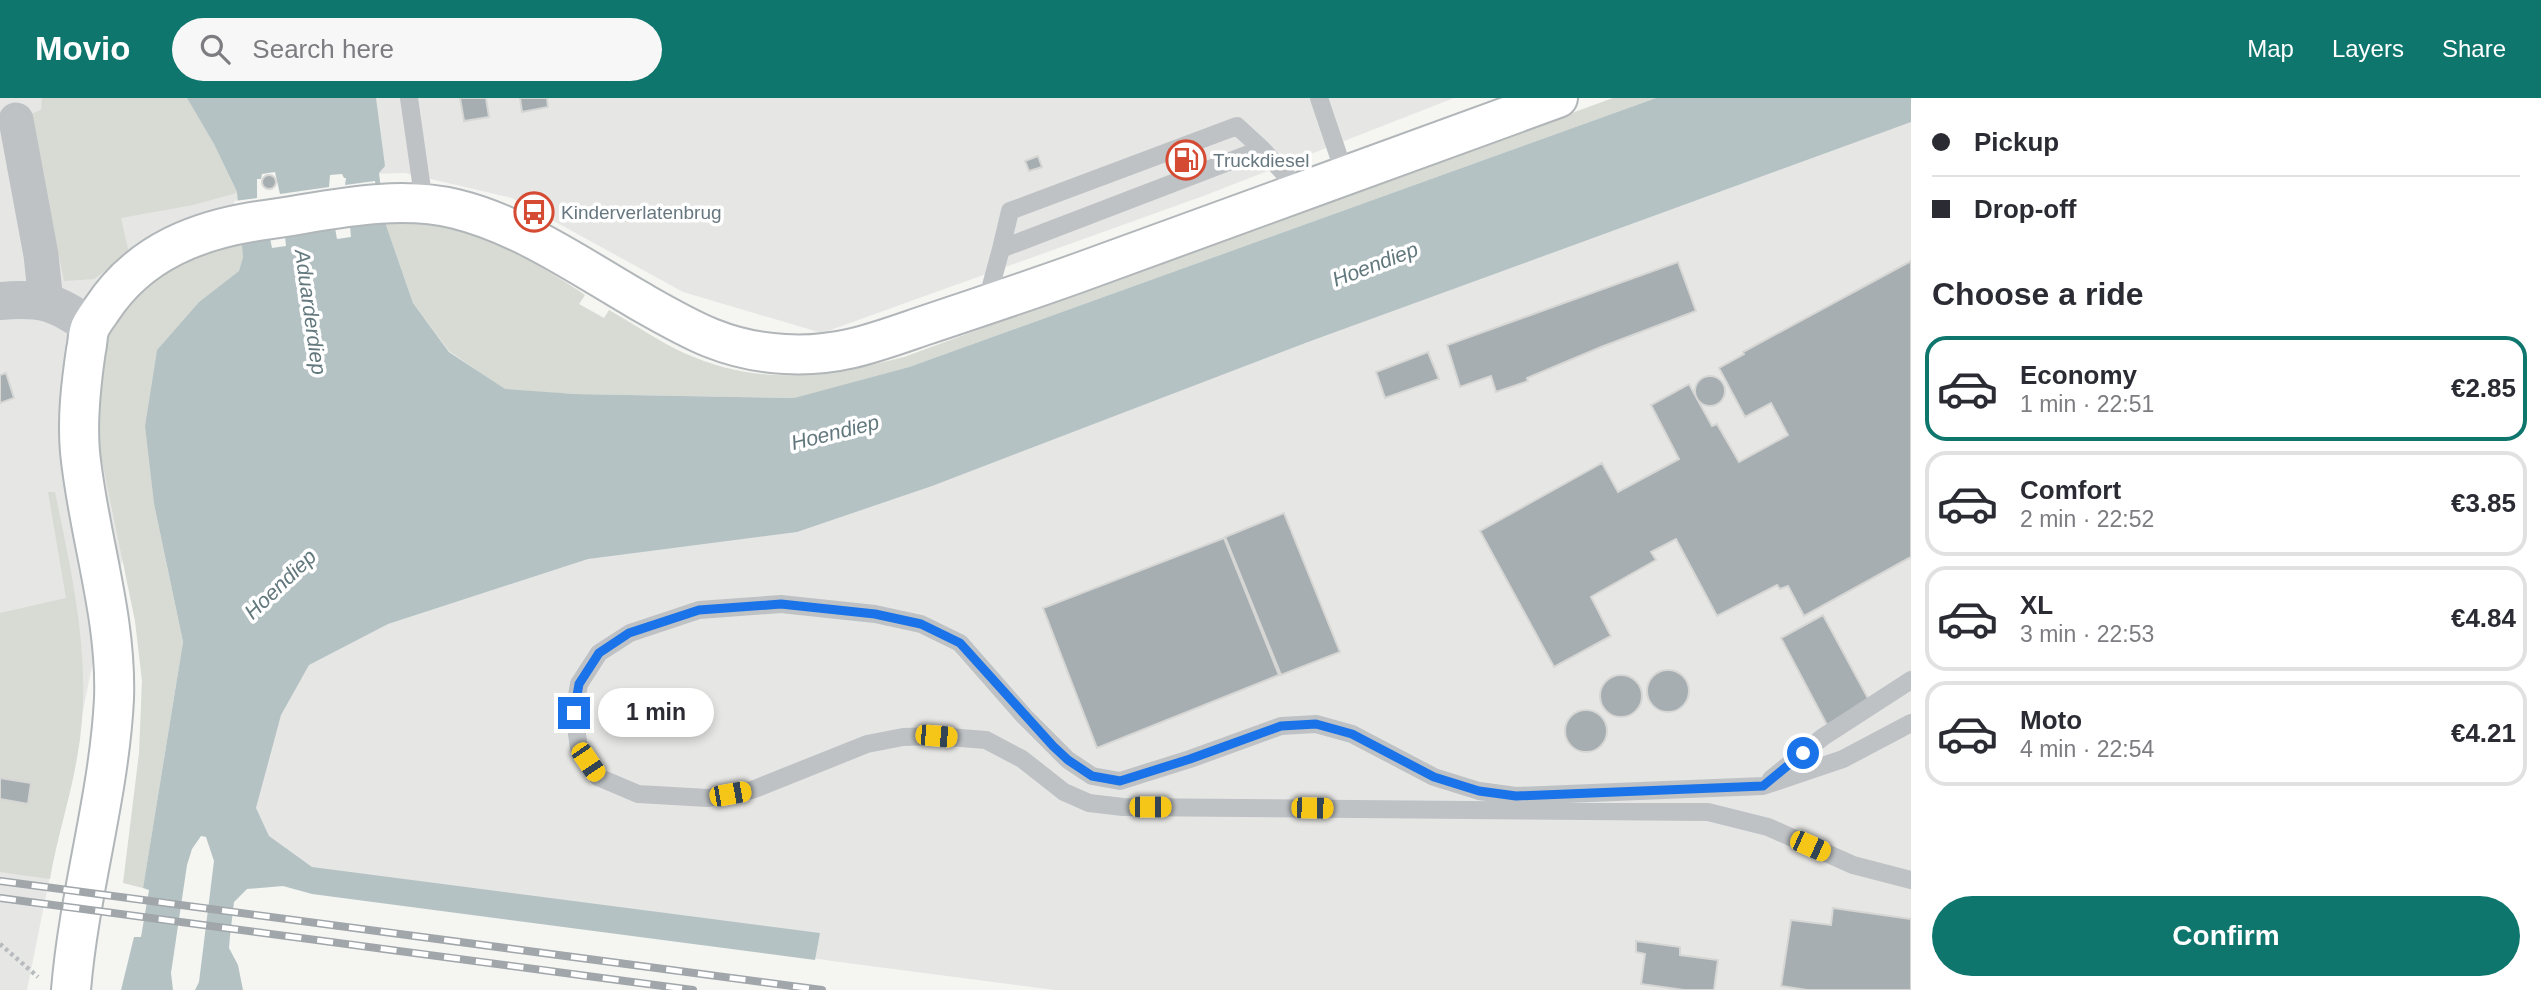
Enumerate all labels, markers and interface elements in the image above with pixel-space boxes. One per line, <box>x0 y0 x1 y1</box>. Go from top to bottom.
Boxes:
search box <box>172 18 662 81</box>
text: Movio <box>35 30 130 67</box>
icon: search <box>196 30 234 68</box>
text: Search here <box>252 34 394 64</box>
text: Map <box>2247 35 2294 62</box>
text: Layers <box>2332 35 2404 62</box>
text: Share <box>2442 35 2506 62</box>
text: Pickup <box>1974 127 2059 157</box>
fuel station icon: Truckdiesel <box>1165 139 1207 181</box>
place label: Truckdiesel <box>1213 150 1309 171</box>
bus stop icon: Kinderverlatenbrug <box>513 191 555 233</box>
text: Drop-off <box>1974 194 2077 224</box>
place label: Kinderverlatenbrug <box>561 202 722 223</box>
water label: Hoendiep <box>1329 237 1421 291</box>
water label: Aduarderdiep <box>291 246 331 376</box>
text: Choose a ride <box>1932 276 2144 312</box>
icon: car <box>1936 357 1999 420</box>
text: Economy <box>2020 360 2137 390</box>
text: €2.85 <box>2451 373 2516 403</box>
text: 1 min · 22:51 <box>2020 391 2154 417</box>
water label: Hoendiep <box>789 410 881 454</box>
icon: car <box>1936 472 1999 535</box>
text: Comfort <box>2020 475 2121 505</box>
text: €3.85 <box>2451 488 2516 518</box>
text: 2 min · 22:52 <box>2020 506 2154 532</box>
water label: Hoendiep <box>240 545 320 623</box>
icon: car <box>1936 587 1999 650</box>
text: XL <box>2020 590 2053 620</box>
text: €4.84 <box>2451 603 2516 633</box>
text: 3 min · 22:53 <box>2020 621 2154 647</box>
callout: 1 min <box>598 688 714 738</box>
route end <box>558 697 590 729</box>
text: 1 min <box>626 699 686 725</box>
icon: car <box>1936 702 1999 765</box>
text: Moto <box>2020 705 2082 735</box>
text: €4.21 <box>2451 718 2516 748</box>
car <box>915 724 958 748</box>
text: 4 min · 22:54 <box>2020 736 2154 762</box>
route start <box>1787 737 1819 769</box>
car <box>568 739 609 785</box>
car <box>708 780 753 808</box>
car <box>1130 797 1172 818</box>
car <box>1291 797 1334 819</box>
car <box>1787 828 1834 864</box>
button: Confirm <box>1932 896 2520 976</box>

